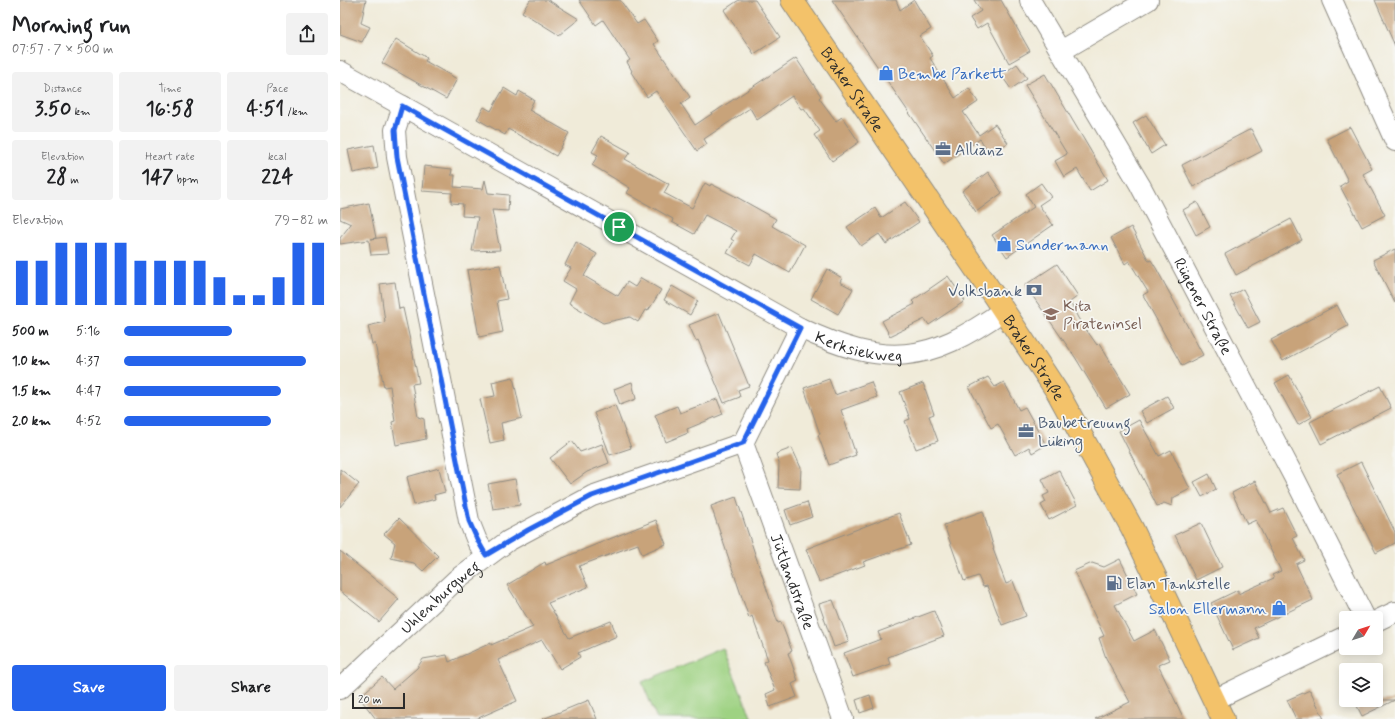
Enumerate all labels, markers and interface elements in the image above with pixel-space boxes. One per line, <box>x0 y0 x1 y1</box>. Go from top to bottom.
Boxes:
text: Morning run <box>12 12 131 40</box>
button: share <box>286 13 328 55</box>
text: 07:57 · 7 × 500 m <box>12 41 113 58</box>
street label: Braker Straße <box>815 43 888 137</box>
shop icon: Bembe Parkett <box>877 64 895 82</box>
place label: Bembe Parkett <box>898 64 1007 85</box>
text: Distance <box>43 82 82 96</box>
text: Time <box>158 82 182 96</box>
text: Pace <box>266 82 288 96</box>
text: 3.50 <box>35 96 71 123</box>
text: 16:58 <box>146 96 194 123</box>
text: 4:51 <box>247 96 284 123</box>
text: km <box>71 105 91 119</box>
text: /km <box>284 105 308 119</box>
office icon: Allianz <box>934 140 952 158</box>
place label: Allianz <box>955 140 1004 161</box>
text: Elevation <box>41 150 84 164</box>
text: Heart rate <box>145 150 195 164</box>
text: kcal <box>268 150 287 164</box>
text: 28 <box>46 164 67 191</box>
text: 147 <box>141 164 174 191</box>
text: 224 <box>261 164 293 191</box>
text: m <box>67 173 79 187</box>
text: bpm <box>174 173 199 187</box>
pin <box>602 210 636 244</box>
text: Elevation <box>12 212 63 229</box>
text: 79–82 m <box>274 212 328 229</box>
icon: arrive <box>608 216 630 238</box>
shop icon: Sundermann <box>995 235 1013 253</box>
place label: Sundermann <box>1016 235 1109 256</box>
street label: Rügener Straße <box>1168 255 1237 359</box>
place label: Volksbank <box>948 281 1022 302</box>
bank icon: Volksbank <box>1025 281 1043 299</box>
place label: Kita Pirateninsel <box>1063 296 1142 335</box>
school or university icon: Kita Pirateninsel <box>1042 305 1060 323</box>
street label: Braker Straße <box>997 311 1069 405</box>
text: 500 m <box>12 323 49 340</box>
text: 5:16 <box>76 323 100 340</box>
street label: Kerksiekweg <box>812 327 903 367</box>
text: 1.0 km <box>12 353 50 370</box>
text: 4:37 <box>76 353 99 370</box>
text: 1.5 km <box>12 383 51 400</box>
text: 4:47 <box>76 383 101 400</box>
text: 2.0 km <box>12 413 51 430</box>
text: 4:52 <box>76 413 102 430</box>
place label: Baubetreuung Lüking <box>1038 413 1131 453</box>
office icon: Baubetreuung Lüking <box>1017 422 1035 440</box>
street label: Jütlandstraße <box>765 531 819 633</box>
street label: Uhlenburgweg <box>396 556 485 639</box>
fuel station icon: Elan Tankstelle <box>1105 574 1123 592</box>
place label: Elan Tankstelle <box>1126 574 1230 595</box>
place label: Salon Ellermann <box>1149 599 1267 620</box>
shop icon: Salon Ellermann <box>1270 599 1288 617</box>
north arrow <box>1339 611 1383 655</box>
map controls <box>1339 611 1383 707</box>
button: layers <box>1339 663 1383 707</box>
button: Save <box>12 665 166 711</box>
button: Share <box>174 665 328 711</box>
scale bar <box>352 691 405 710</box>
text: 20 m <box>358 693 381 707</box>

